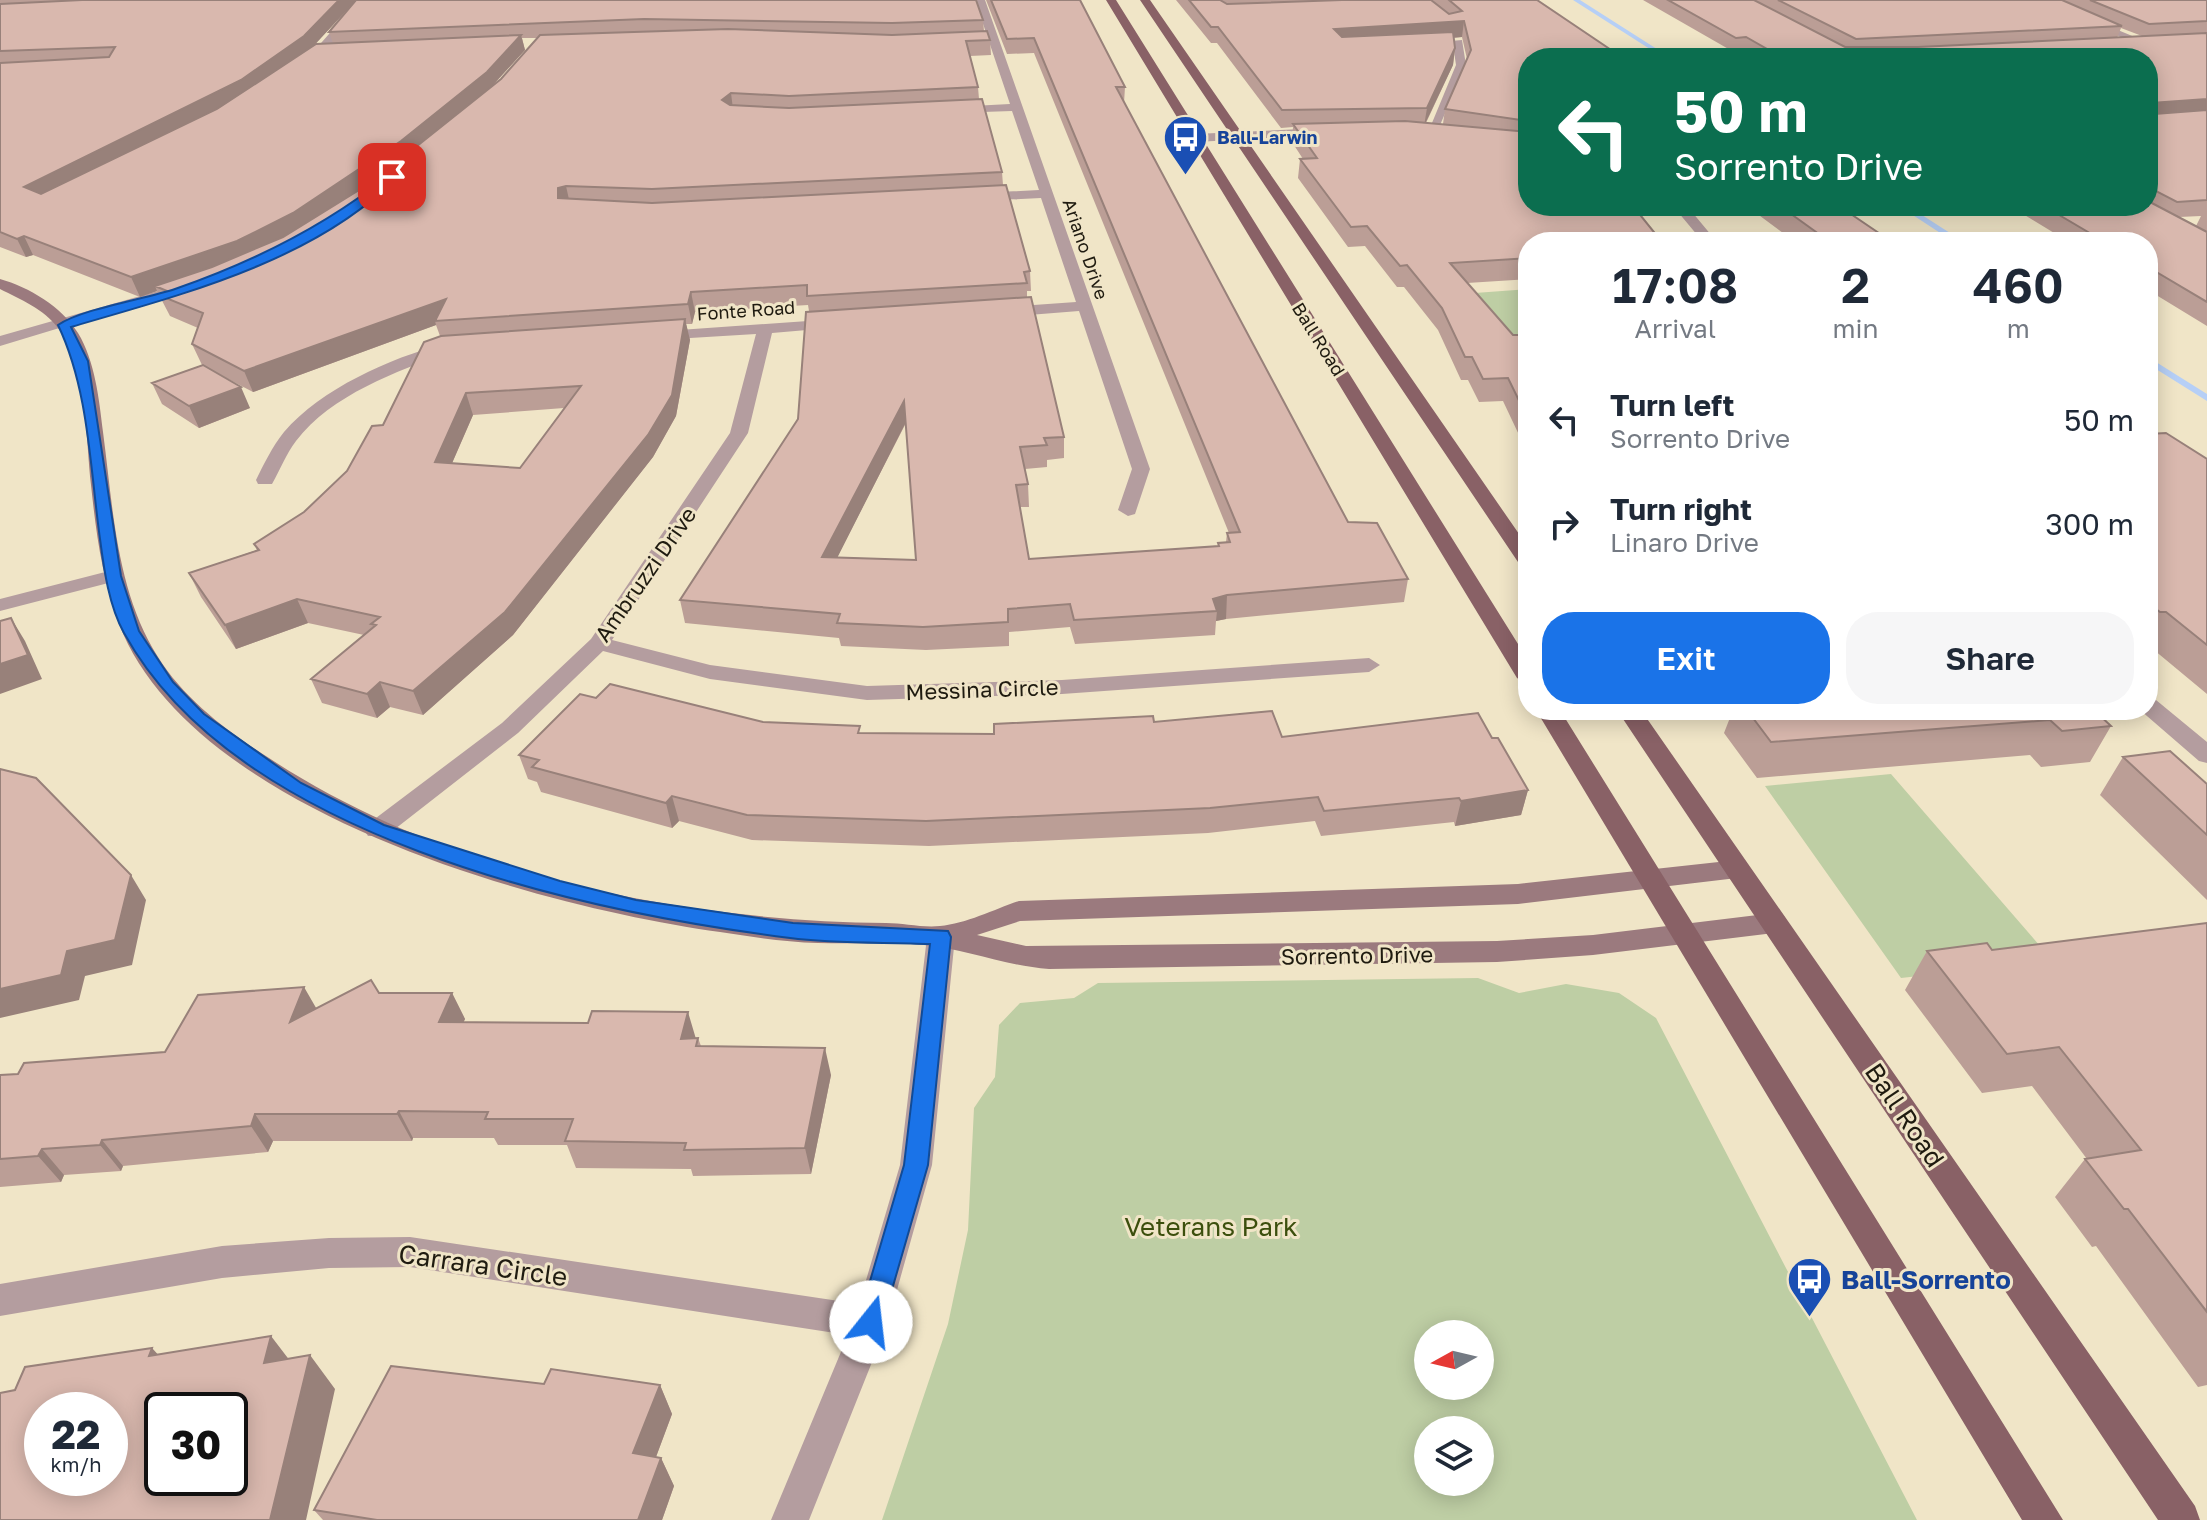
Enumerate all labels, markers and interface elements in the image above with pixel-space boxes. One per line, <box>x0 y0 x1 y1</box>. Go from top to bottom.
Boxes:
text: 50 m <box>1674 77 1808 144</box>
icon: left <box>1542 80 1646 184</box>
bus stop icon: Ball-Larwin <box>1162 113 1210 176</box>
place label: Ball-Larwin <box>1217 126 1318 148</box>
pin <box>358 143 426 211</box>
text: Sorrento Drive <box>1674 145 1923 188</box>
icon: arrive <box>370 155 414 199</box>
street label: Ariano Drive <box>1058 196 1114 302</box>
text: 17:08 <box>1612 256 1738 314</box>
text: 2 <box>1841 256 1870 314</box>
text: 460 <box>1973 256 2064 314</box>
street label: Fonte Road <box>696 296 796 324</box>
street label: Ball Road <box>1288 298 1350 380</box>
text: Arrival <box>1635 313 1716 344</box>
text: min <box>1833 313 1879 344</box>
text: m <box>2007 313 2030 344</box>
text: Turn left <box>1610 387 1735 423</box>
icon: left <box>1542 398 1586 442</box>
text: 50 m <box>2064 402 2134 438</box>
text: Sorrento Drive <box>1610 423 1790 454</box>
text: Turn right <box>1610 491 1752 527</box>
street label: Ambruzzi Drive <box>589 501 701 647</box>
icon: right <box>1542 502 1586 546</box>
text: 300 m <box>2045 506 2134 542</box>
text: Linaro Drive <box>1610 527 1759 558</box>
button: Exit <box>1542 612 1830 704</box>
button: Share <box>1846 612 2134 704</box>
street label: Messina Circle <box>905 673 1059 705</box>
street label: Sorrento Drive <box>1281 940 1433 970</box>
street label: Ball Road <box>1859 1057 1951 1173</box>
park label: Veterans Park <box>1124 1211 1298 1242</box>
street label: Carrara Circle <box>397 1238 569 1292</box>
bus stop icon: Ball-Sorrento <box>1786 1255 1834 1318</box>
place label: Ball-Sorrento <box>1841 1264 2011 1295</box>
position arrow <box>829 1280 913 1364</box>
north arrow <box>1414 1320 1494 1400</box>
map controls <box>1414 1320 1494 1496</box>
speed limit sign: 30 <box>144 1392 248 1496</box>
text: 22 <box>52 1410 100 1458</box>
button: layers <box>1414 1416 1494 1496</box>
text: km/h <box>51 1452 101 1476</box>

